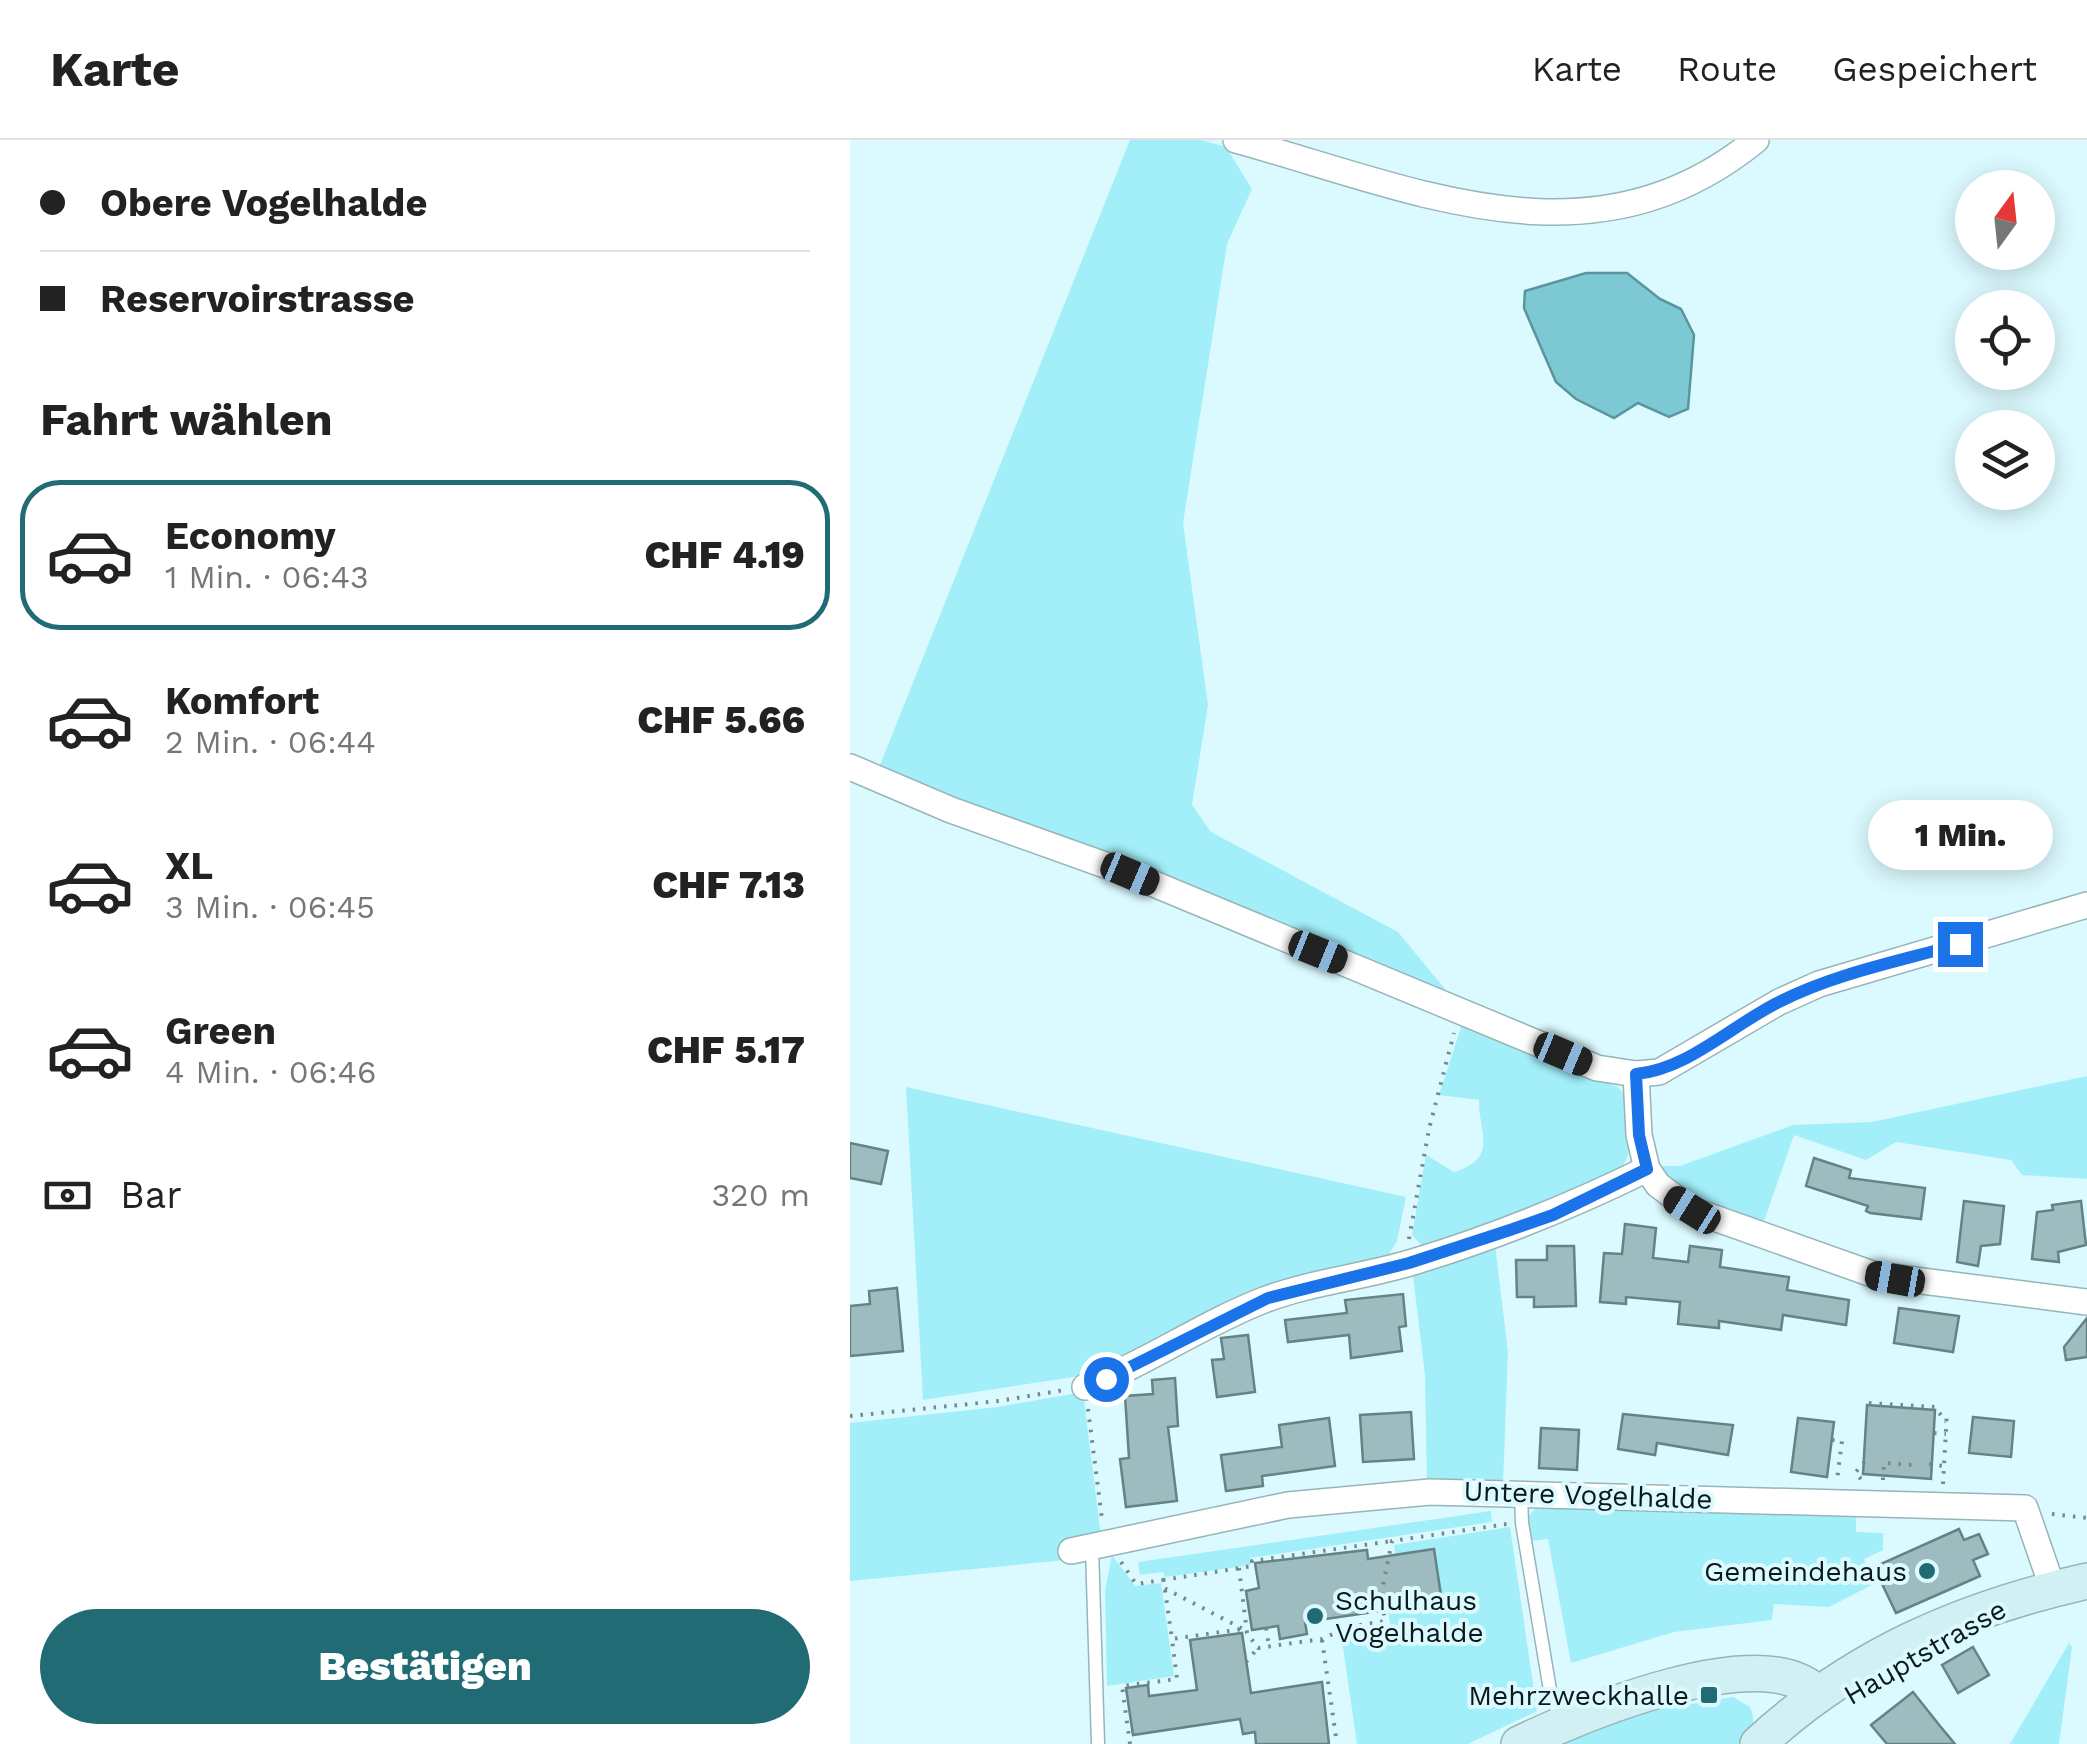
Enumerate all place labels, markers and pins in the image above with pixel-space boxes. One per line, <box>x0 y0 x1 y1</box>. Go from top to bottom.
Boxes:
place label: Gemeindehaus <box>1704 1555 1907 1588</box>
marker: Gemeindehaus <box>1916 1560 1938 1582</box>
place label: Schulhaus Vogelhalde <box>1335 1584 1484 1649</box>
marker: Schulhaus Vogelhalde <box>1304 1605 1326 1627</box>
place label: Mehrzweckhalle <box>1468 1679 1689 1712</box>
marker: Mehrzweckhalle <box>1698 1684 1720 1706</box>

